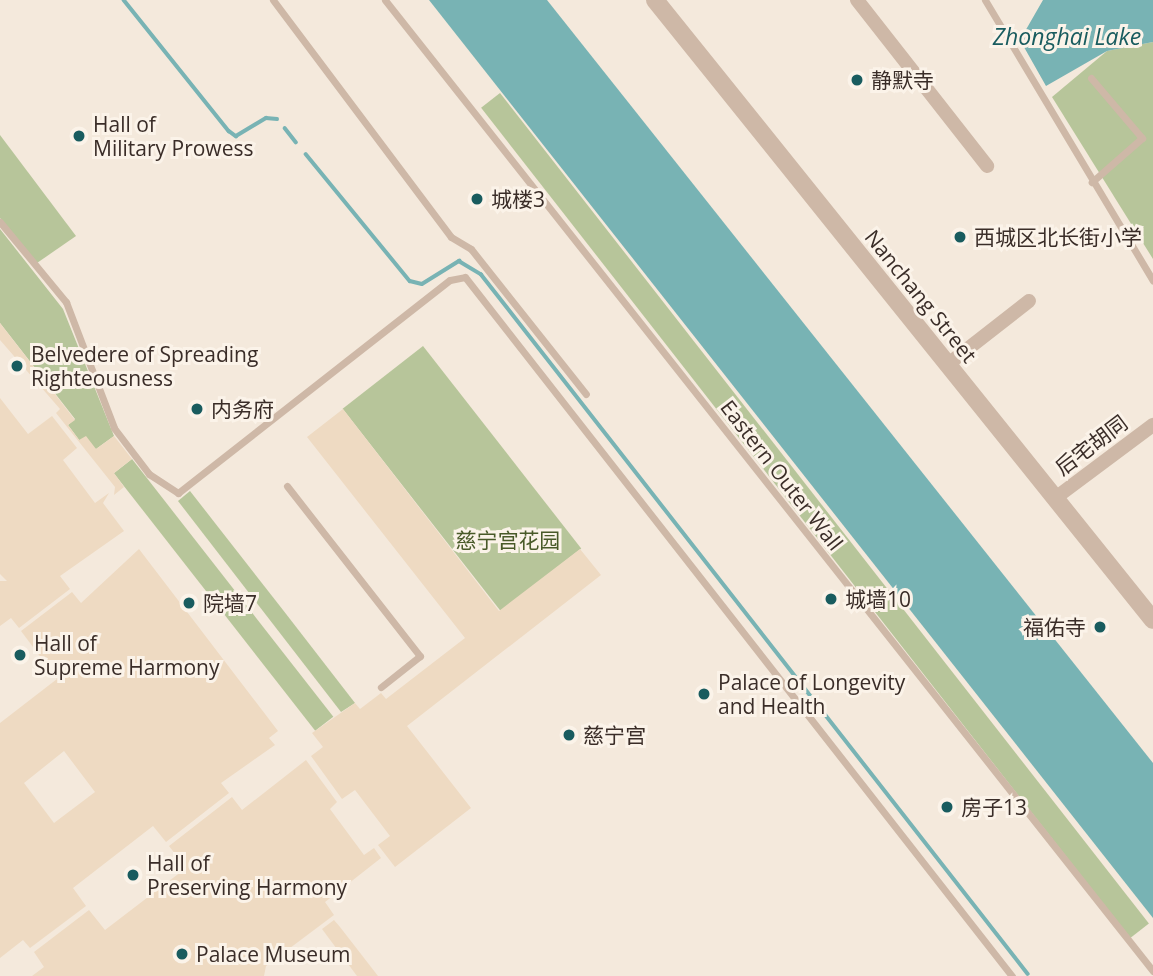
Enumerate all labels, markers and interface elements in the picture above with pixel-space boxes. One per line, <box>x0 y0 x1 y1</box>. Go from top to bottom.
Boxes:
water label: Zhonghai Lake <box>993 22 1141 50</box>
place label: 静默寺 <box>871 67 934 93</box>
marker: 静默寺 <box>849 72 865 88</box>
place label: Hall of Military Prowess <box>93 111 253 161</box>
marker: Hall of Military Prowess <box>71 128 87 144</box>
place label: 城楼3 <box>491 186 545 212</box>
marker: 城楼3 <box>469 191 485 207</box>
place label: 西城区北长街小学 <box>974 224 1142 250</box>
street label: Nanchang Street <box>860 225 982 367</box>
marker: 西城区北长街小学 <box>952 229 968 245</box>
place label: Belvedere of Spreading Righteousness <box>31 341 258 391</box>
marker: Belvedere of Spreading Righteousness <box>9 358 25 374</box>
street label: Eastern Outer Wall <box>716 395 848 555</box>
place label: 内务府 <box>211 396 274 422</box>
marker: 内务府 <box>189 401 205 417</box>
street label: 后宅胡同 <box>1050 410 1132 480</box>
park label: 慈宁宫花园 <box>456 527 560 553</box>
place label: 城墙10 <box>845 586 911 612</box>
place label: 院墙7 <box>203 590 257 616</box>
marker: 城墙10 <box>823 591 839 607</box>
marker: 院墙7 <box>181 595 197 611</box>
place label: 福佑寺 <box>1023 614 1086 640</box>
marker: 福佑寺 <box>1092 619 1108 635</box>
place label: Hall of Supreme Harmony <box>34 630 220 680</box>
marker: Hall of Supreme Harmony <box>12 647 28 663</box>
place label: Palace of Longevity and Health <box>718 669 905 719</box>
marker: Palace of Longevity and Health <box>696 686 712 702</box>
place label: 慈宁宫 <box>583 722 646 748</box>
marker: 慈宁宫 <box>561 727 577 743</box>
place label: 房子13 <box>961 794 1027 820</box>
marker: 房子13 <box>939 799 955 815</box>
place label: Hall of Preserving Harmony <box>147 850 347 900</box>
marker: Hall of Preserving Harmony <box>125 867 141 883</box>
place label: Palace Museum <box>196 941 350 967</box>
marker: Palace Museum <box>174 946 190 962</box>

